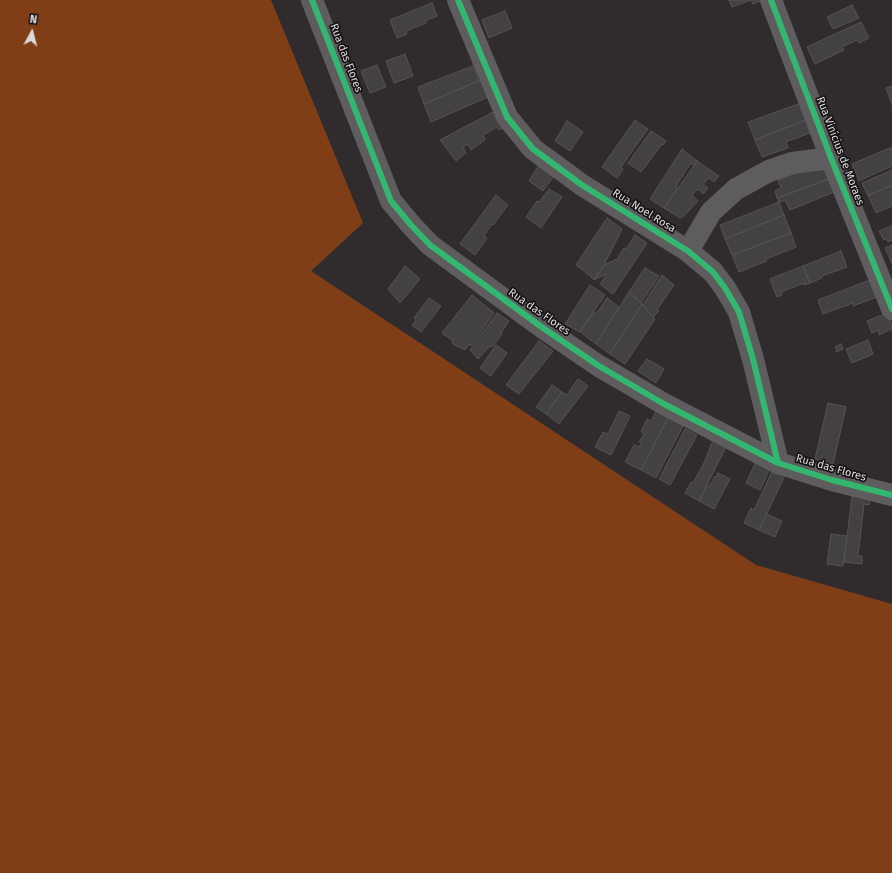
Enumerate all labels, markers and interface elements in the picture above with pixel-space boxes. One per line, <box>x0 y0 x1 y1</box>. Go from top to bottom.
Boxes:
north arrow <box>12 12 52 52</box>
text: N <box>29 13 38 26</box>
street label: Rua das Flores <box>327 22 365 94</box>
street label: Rua Vinícius de Moraes <box>813 95 867 207</box>
street label: Rua Noel Rosa <box>610 186 678 236</box>
street label: Rua das Flores <box>506 286 572 338</box>
street label: Rua das Flores <box>794 452 868 484</box>

